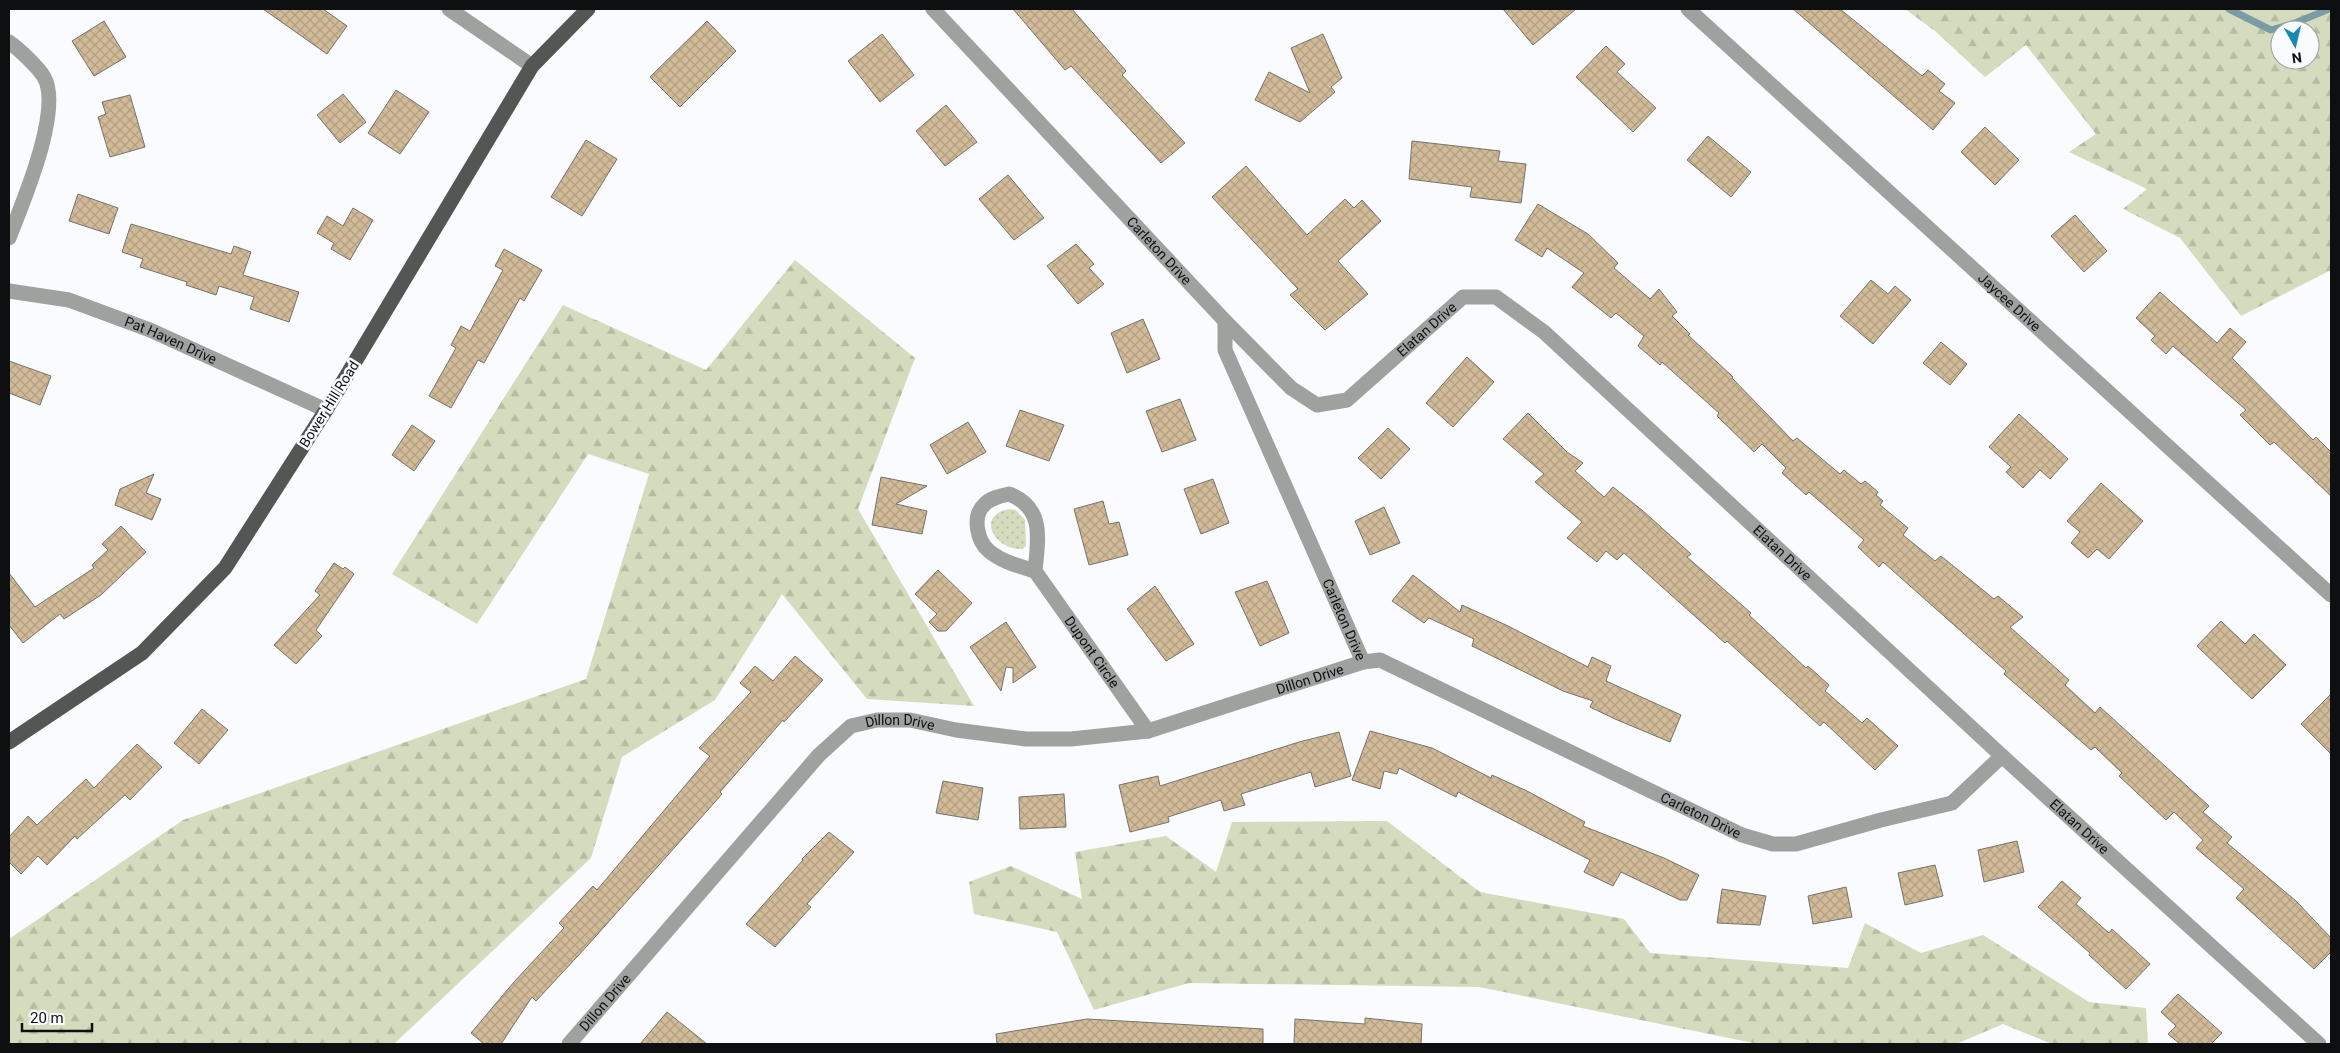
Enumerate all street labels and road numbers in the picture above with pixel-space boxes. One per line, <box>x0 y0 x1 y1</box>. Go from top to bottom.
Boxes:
street label: Carleton Drive <box>1123 213 1195 288</box>
street label: Jaycee Drive <box>1975 270 2044 335</box>
street label: Elatan Drive <box>1394 299 1460 360</box>
street label: Pat Haven Drive <box>122 313 219 367</box>
street label: Bower Hill Road <box>296 358 362 450</box>
street label: Elatan Drive <box>1750 522 1815 584</box>
street label: Carleton Drive <box>1319 576 1369 663</box>
street label: Dupont Circle <box>1061 613 1123 691</box>
street label: Dillon Drive <box>1274 661 1346 697</box>
street label: Dillon Drive <box>863 712 936 733</box>
street label: Carleton Drive <box>1658 789 1744 841</box>
street label: Elatan Drive <box>2047 796 2112 857</box>
street label: Dillon Drive <box>576 971 634 1034</box>

